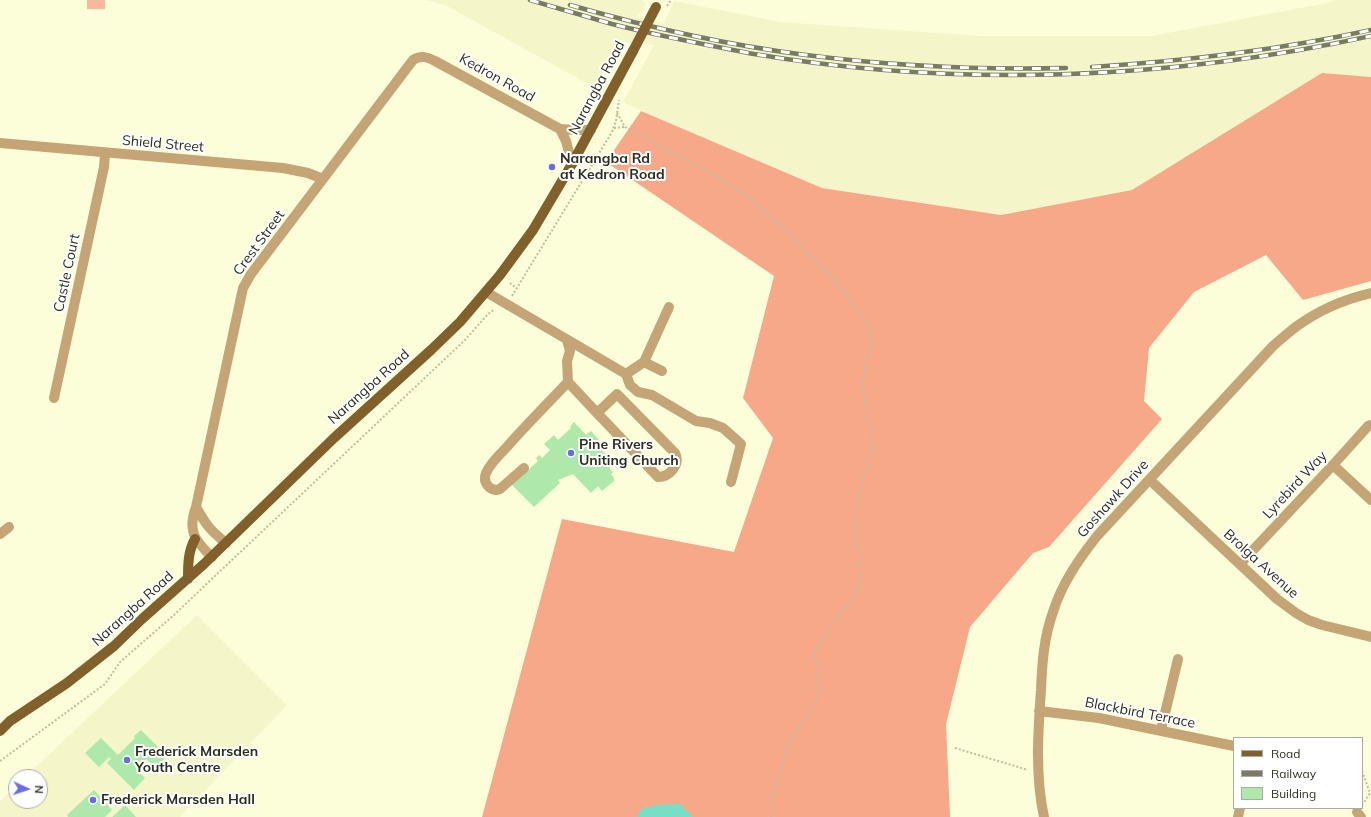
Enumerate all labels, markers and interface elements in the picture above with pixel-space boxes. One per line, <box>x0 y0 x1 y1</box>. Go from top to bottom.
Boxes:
street label: Narangba Road <box>565 38 629 138</box>
street label: Kedron Road <box>456 50 538 106</box>
street label: Shield Street <box>121 132 205 156</box>
place label: Narangba Rd at Kedron Road <box>560 151 665 184</box>
marker: Narangba Rd at Kedron Road <box>547 162 557 172</box>
street label: Crest Street <box>230 207 288 279</box>
street label: Castle Court <box>51 232 83 314</box>
street label: Narangba Road <box>325 346 413 428</box>
place label: Pine Rivers Uniting Church <box>579 437 679 470</box>
marker: Pine Rivers Uniting Church <box>566 448 576 458</box>
street label: Lyrebird Way <box>1259 448 1331 522</box>
street label: Goshawk Drive <box>1074 457 1152 541</box>
street label: Brolga Avenue <box>1220 526 1302 602</box>
street label: Narangba Road <box>89 568 177 650</box>
street label: Blackbird Terrace <box>1083 694 1197 732</box>
legend <box>1233 737 1363 809</box>
place label: Frederick Marsden Youth Centre <box>135 744 258 776</box>
text: Road <box>1271 746 1300 761</box>
marker: Frederick Marsden Youth Centre <box>122 755 132 765</box>
text: Railway <box>1271 766 1316 781</box>
north arrow <box>8 769 48 809</box>
text: N <box>32 785 46 794</box>
text: Building <box>1271 786 1316 801</box>
place label: Frederick Marsden Hall <box>101 792 255 808</box>
marker: Frederick Marsden Hall <box>88 795 98 805</box>

